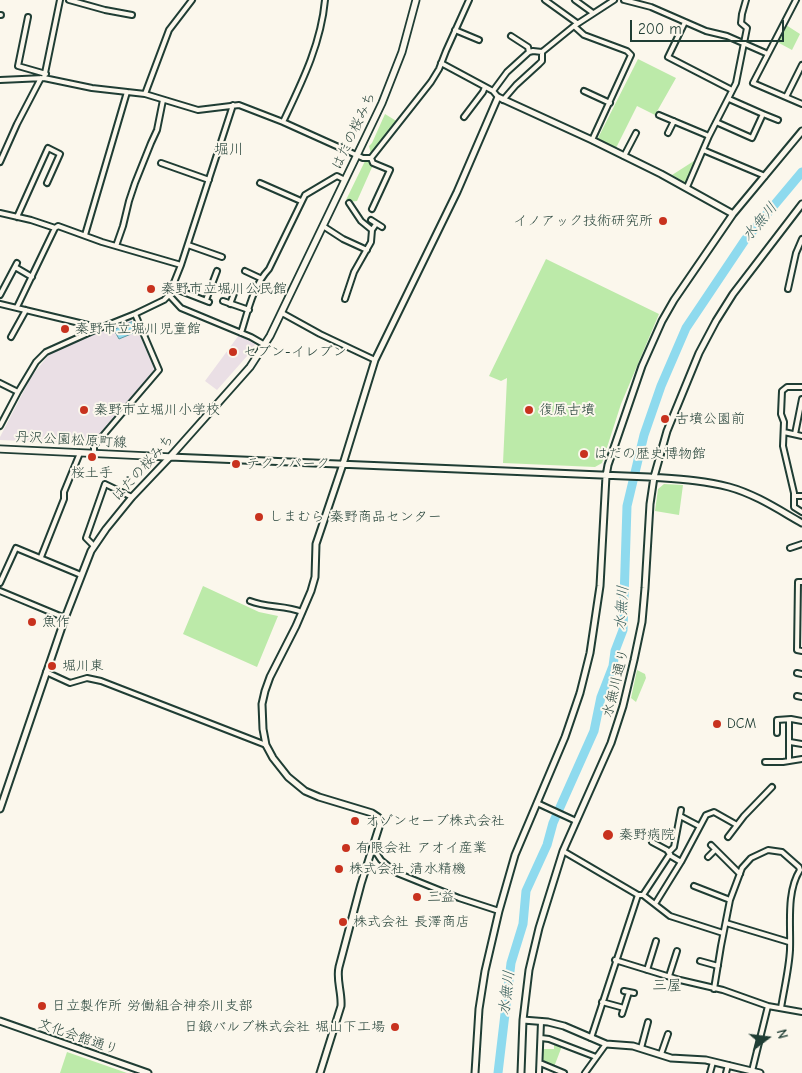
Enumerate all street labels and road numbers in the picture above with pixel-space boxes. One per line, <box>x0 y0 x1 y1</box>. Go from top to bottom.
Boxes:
street label: はだの桜みち <box>329 89 379 173</box>
street label: 丹沢公園松原町線 <box>15 429 127 451</box>
street label: はだの桜みち <box>109 431 177 505</box>
street label: 水無川通り <box>599 647 633 719</box>
street label: 文化会館通り <box>36 1015 120 1059</box>

